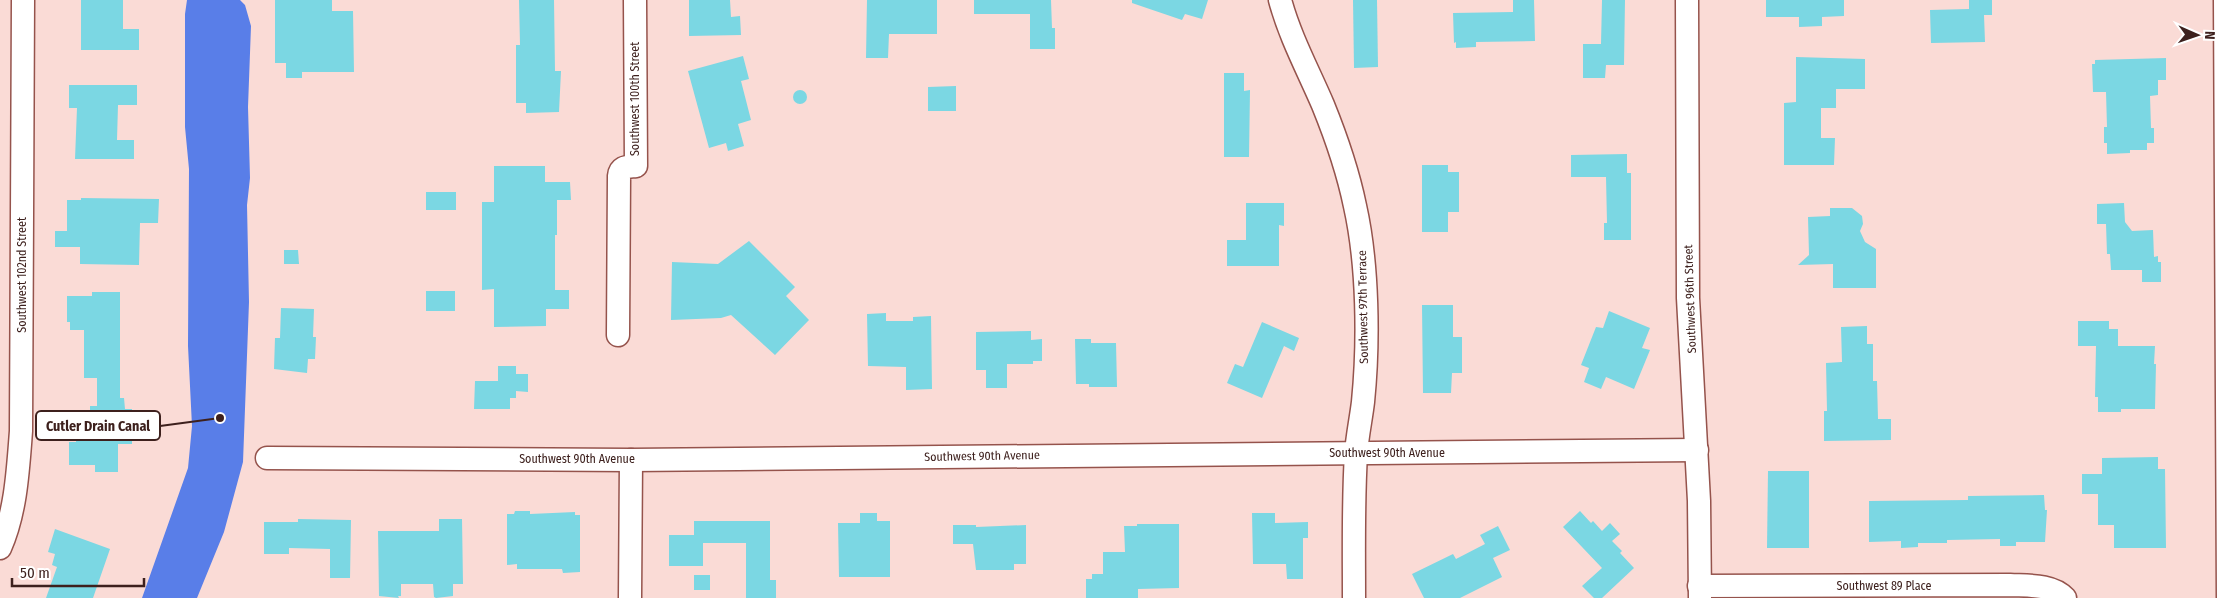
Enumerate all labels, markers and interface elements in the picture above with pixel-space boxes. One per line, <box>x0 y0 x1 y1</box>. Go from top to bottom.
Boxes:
north arrow <box>2172 10 2222 60</box>
text: N <box>2201 31 2218 40</box>
street label: Southwest 100th Street <box>628 42 642 156</box>
street label: Southwest 102nd Street <box>15 217 29 333</box>
street label: Southwest 96th Street <box>1681 244 1699 354</box>
street label: Southwest 97th Terrace <box>1355 250 1371 364</box>
callout: Cutler Drain Canal <box>36 411 160 440</box>
text: Cutler Drain Canal <box>46 418 150 435</box>
street label: Southwest 90th Avenue <box>1329 446 1445 460</box>
street label: Southwest 90th Avenue <box>924 448 1040 464</box>
street label: Southwest 90th Avenue <box>519 452 635 466</box>
scale bar <box>12 556 145 588</box>
text: 50 m <box>20 564 50 582</box>
street label: Southwest 89 Place <box>1837 579 1932 593</box>

